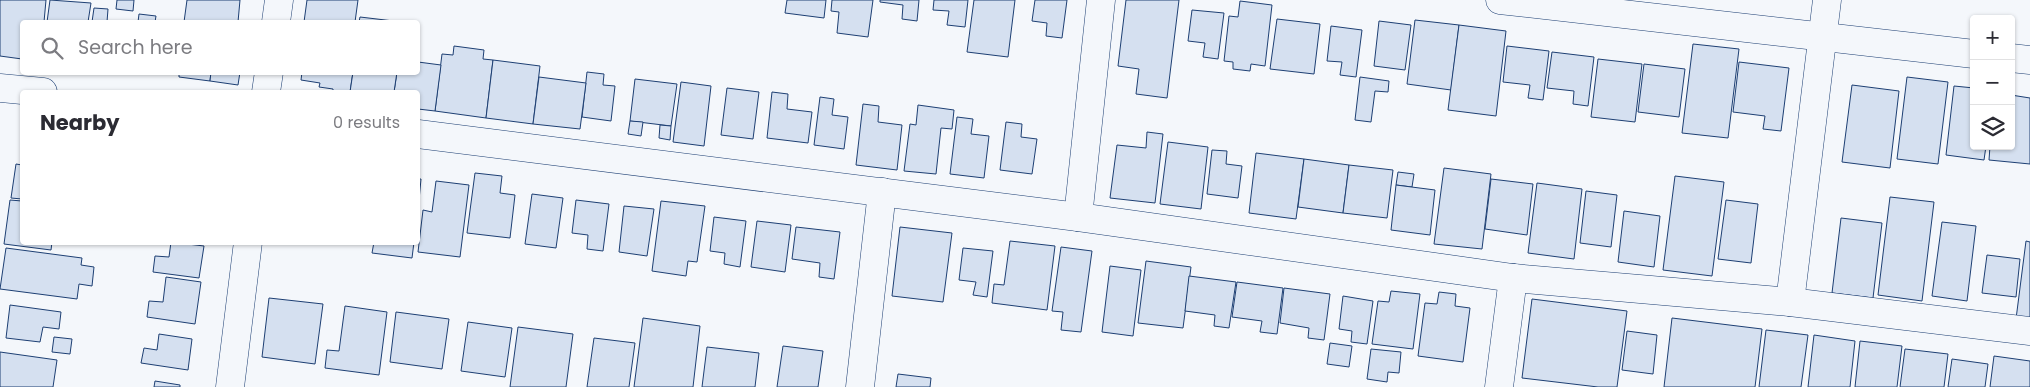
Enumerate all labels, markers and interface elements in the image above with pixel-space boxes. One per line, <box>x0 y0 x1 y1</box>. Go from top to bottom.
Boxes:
map controls <box>1970 15 2015 150</box>
button: + <box>1970 15 2015 60</box>
search box <box>20 20 420 75</box>
icon: search <box>38 34 66 62</box>
text: Search here <box>78 34 192 61</box>
button: − <box>1970 60 2015 105</box>
button: layers <box>1970 105 2015 150</box>
text: Nearby <box>40 108 120 137</box>
text: 0 results <box>333 111 400 134</box>

